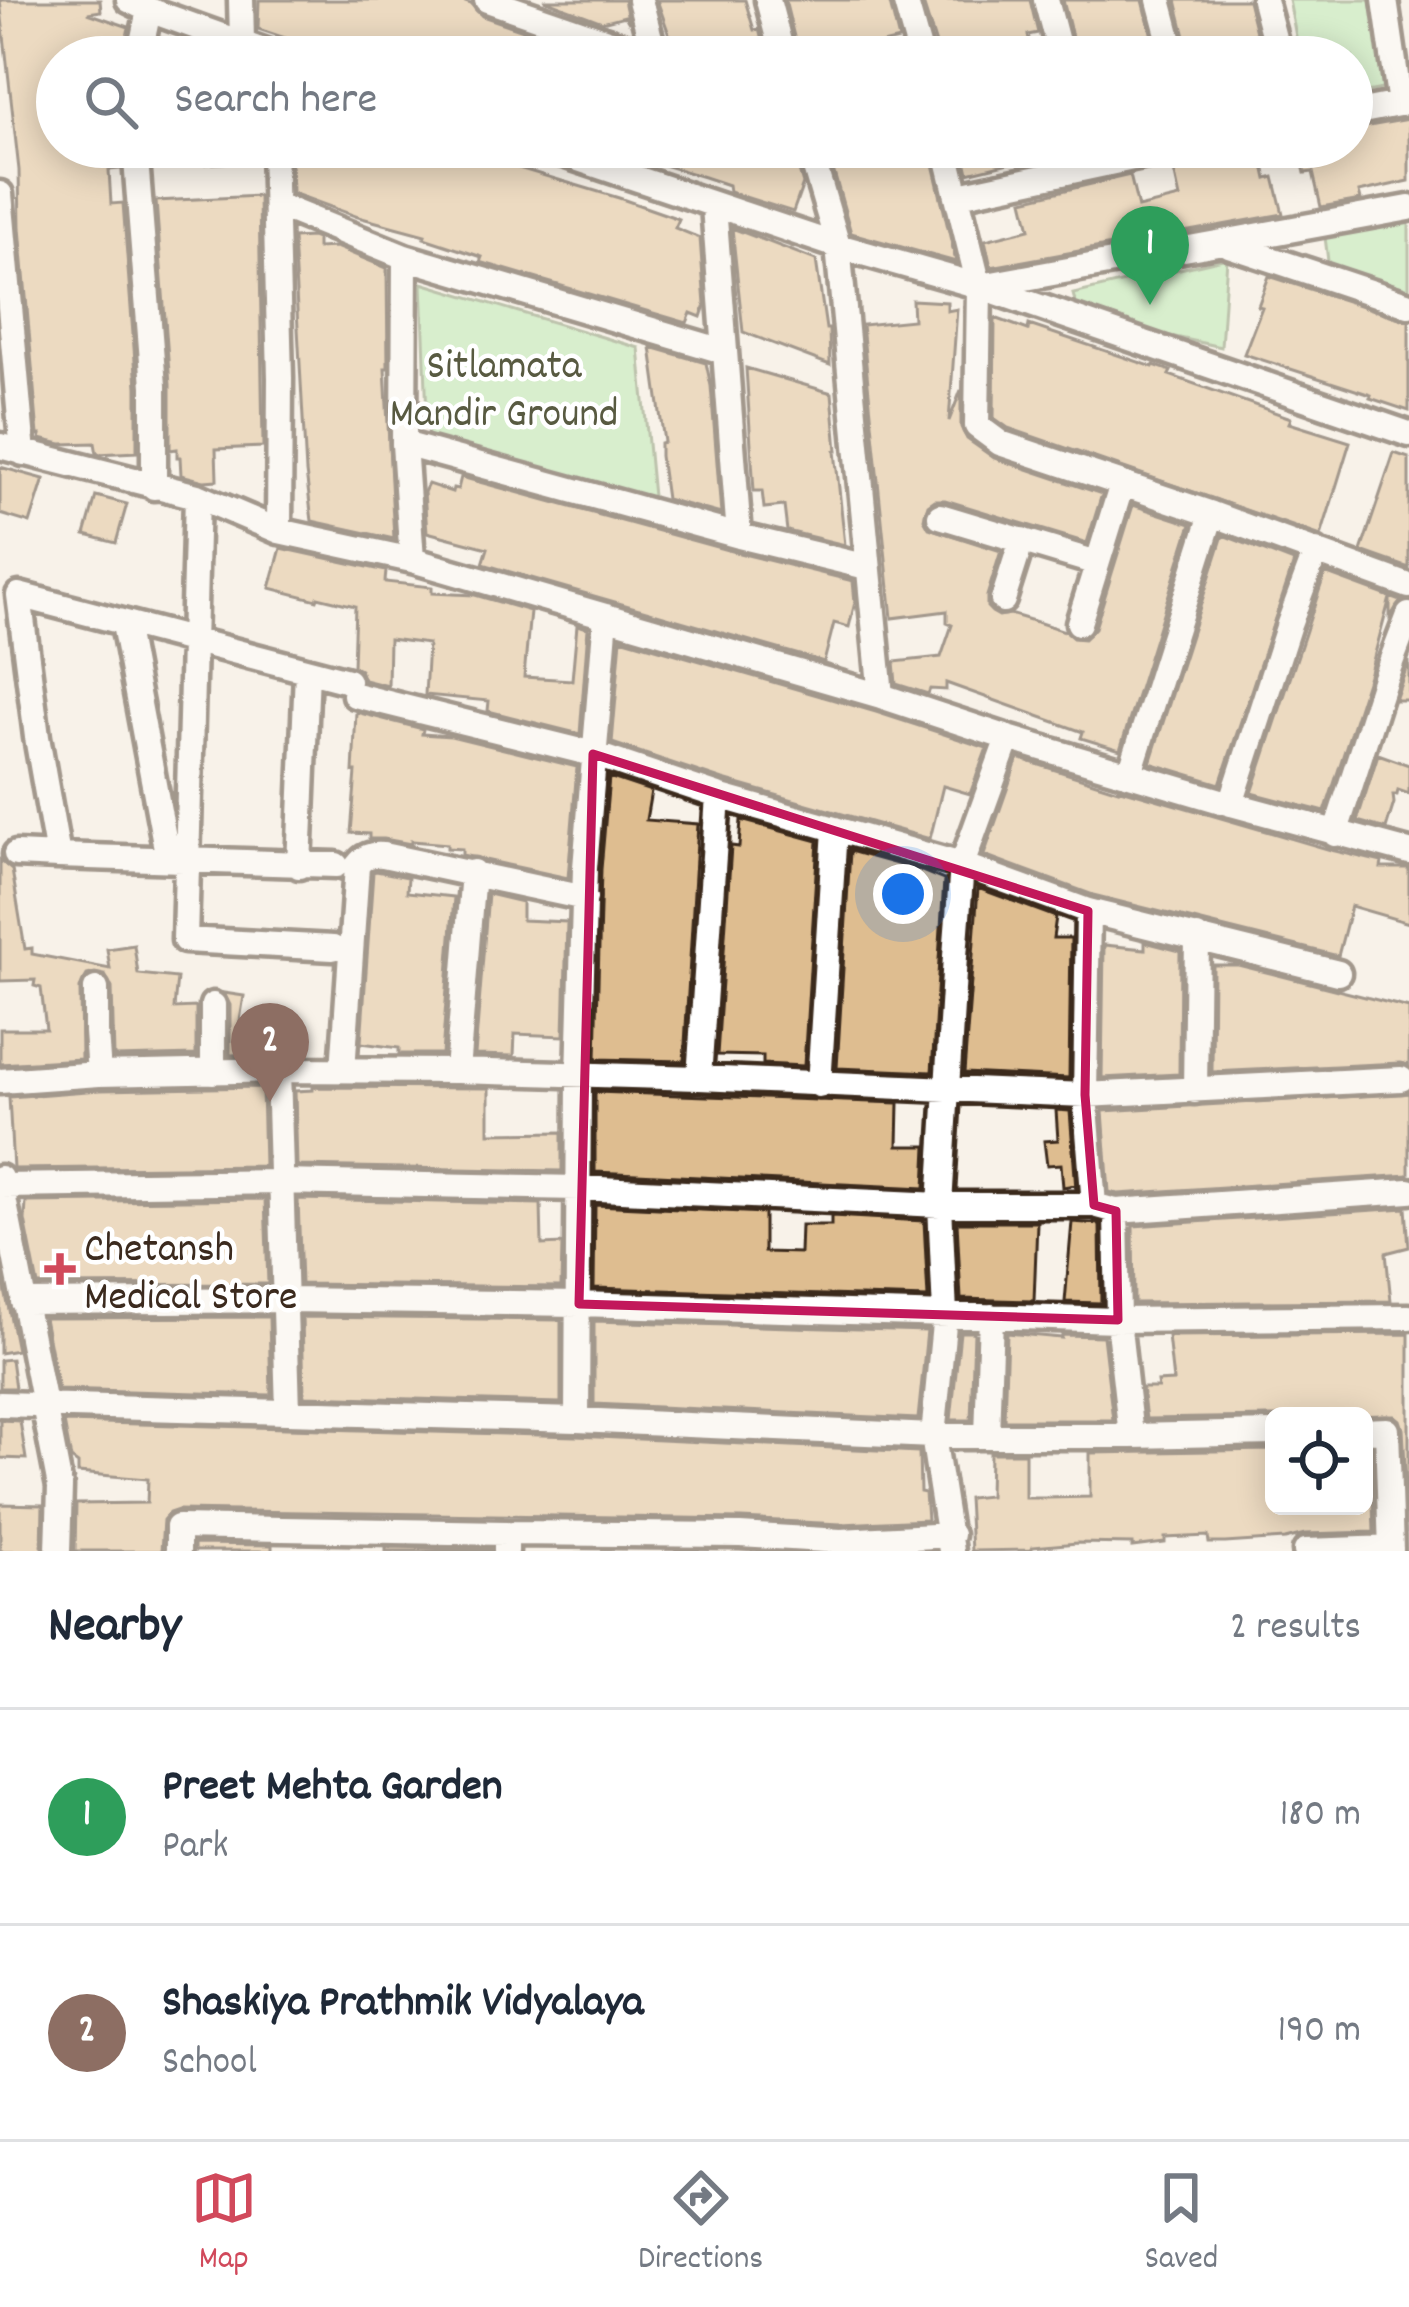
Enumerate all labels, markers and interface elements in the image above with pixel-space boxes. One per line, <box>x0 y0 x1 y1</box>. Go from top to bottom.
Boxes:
search box <box>36 36 1373 168</box>
icon: search <box>78 69 144 135</box>
text: Search here <box>174 70 377 134</box>
pin: 1 <box>1111 206 1189 305</box>
park label: Sitlamata Mandir Ground <box>390 339 618 447</box>
your location <box>873 864 933 924</box>
pin: 2 <box>231 1003 309 1102</box>
place label: Chetansh Medical Store <box>84 1222 297 1330</box>
marker: Chetansh Medical Store <box>47 1256 73 1282</box>
map controls <box>1265 1407 1373 1515</box>
button: locate <box>1265 1407 1373 1515</box>
text: Nearby <box>48 1593 181 1665</box>
text: 2 results <box>1230 1602 1361 1657</box>
text: Preet Mehta Garden <box>162 1757 503 1821</box>
text: 1 <box>83 1789 91 1844</box>
text: 180 m <box>1280 1789 1361 1844</box>
text: Park <box>162 1821 228 1876</box>
text: Shaskiya Prathmik Vidyalaya <box>162 1973 644 2037</box>
text: 2 <box>78 2005 96 2060</box>
text: 190 m <box>1278 2005 1361 2060</box>
text: School <box>162 2037 257 2092</box>
tab: Map <box>191 2165 257 2284</box>
tab: Directions <box>638 2165 763 2284</box>
tab: Saved <box>1145 2165 1218 2284</box>

